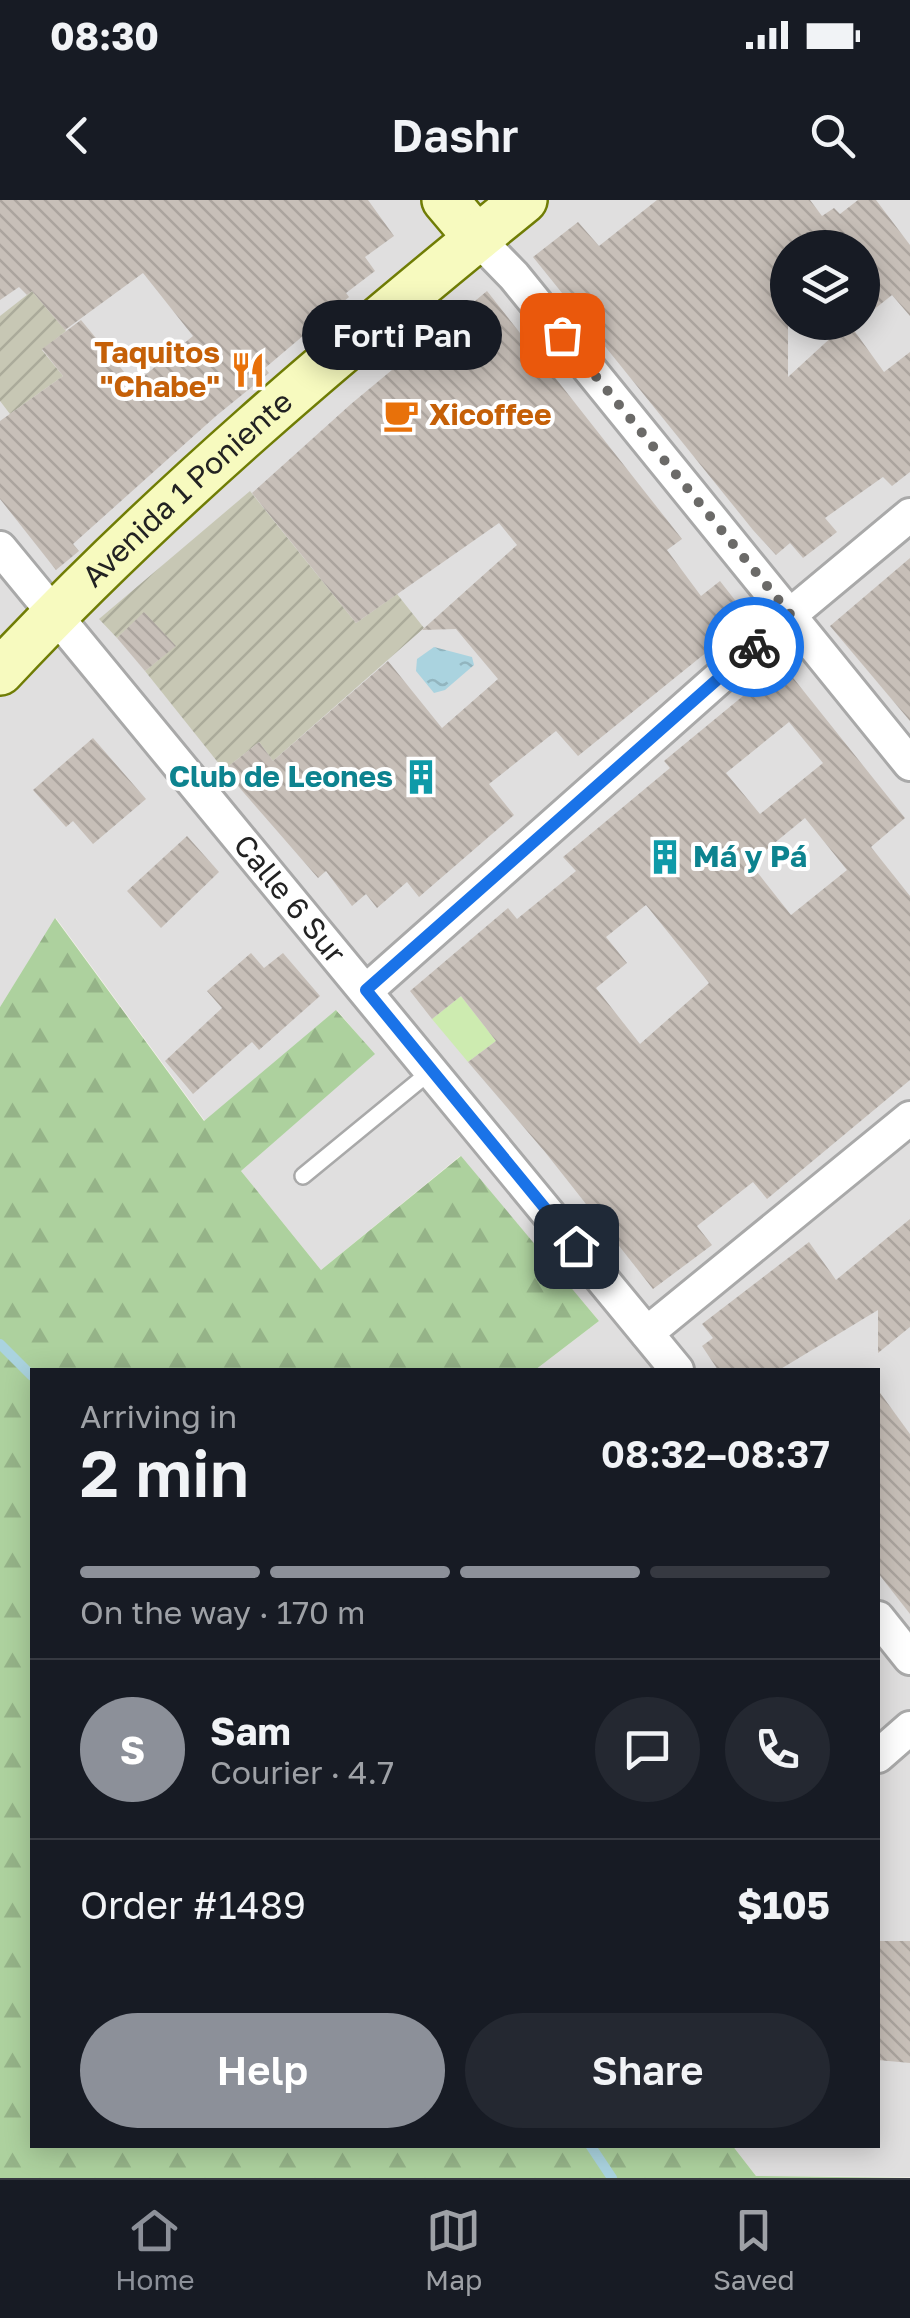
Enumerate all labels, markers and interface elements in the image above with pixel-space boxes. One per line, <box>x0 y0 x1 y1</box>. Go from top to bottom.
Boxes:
text: 08:30 <box>50 13 159 58</box>
icon: back <box>50 108 105 163</box>
text: Dashr <box>391 108 519 162</box>
icon: search <box>805 108 860 163</box>
map controls <box>770 230 880 340</box>
button: layers <box>770 230 880 340</box>
pin <box>520 293 605 378</box>
callout: Forti Pan <box>302 300 502 370</box>
icon: bag <box>535 308 590 363</box>
text: Forti Pan <box>332 316 472 354</box>
place label: Taquitos "Chabe" <box>94 334 220 404</box>
restaurant icon: Taquitos "Chabe" <box>229 351 267 389</box>
street label: Avenida 1 Poniente <box>75 383 299 594</box>
cafe icon: Xicoffee <box>382 396 420 434</box>
place label: Xicoffee <box>429 396 552 432</box>
courier <box>704 597 804 697</box>
icon: bike <box>727 620 782 675</box>
place label: Club de Leones <box>169 758 393 794</box>
building icon: Club de Leones <box>402 758 440 796</box>
street label: Calle 6 Sur <box>227 827 354 970</box>
building icon: Má y Pá <box>646 838 684 876</box>
place label: Má y Pá <box>693 838 807 874</box>
pin <box>534 1204 619 1289</box>
icon: home <box>549 1219 604 1274</box>
text: Arriving in <box>80 1397 237 1435</box>
text: 08:32–08:37 <box>601 1431 830 1476</box>
text: 2 min <box>80 1433 249 1511</box>
text: On the way · 170 m <box>80 1593 365 1631</box>
button: chat <box>595 1697 700 1802</box>
button: phone <box>725 1697 830 1802</box>
text: Sam <box>210 1708 291 1753</box>
text: S <box>120 1727 145 1772</box>
text: Courier · 4.7 <box>210 1753 394 1791</box>
text: Order #1489 <box>80 1882 306 1927</box>
text: $105 <box>737 1882 830 1927</box>
button: Help <box>80 2013 445 2128</box>
button: Share <box>465 2013 830 2128</box>
tab: Home <box>115 2203 194 2296</box>
tab: Map <box>425 2203 482 2296</box>
tab: Saved <box>713 2203 795 2296</box>

